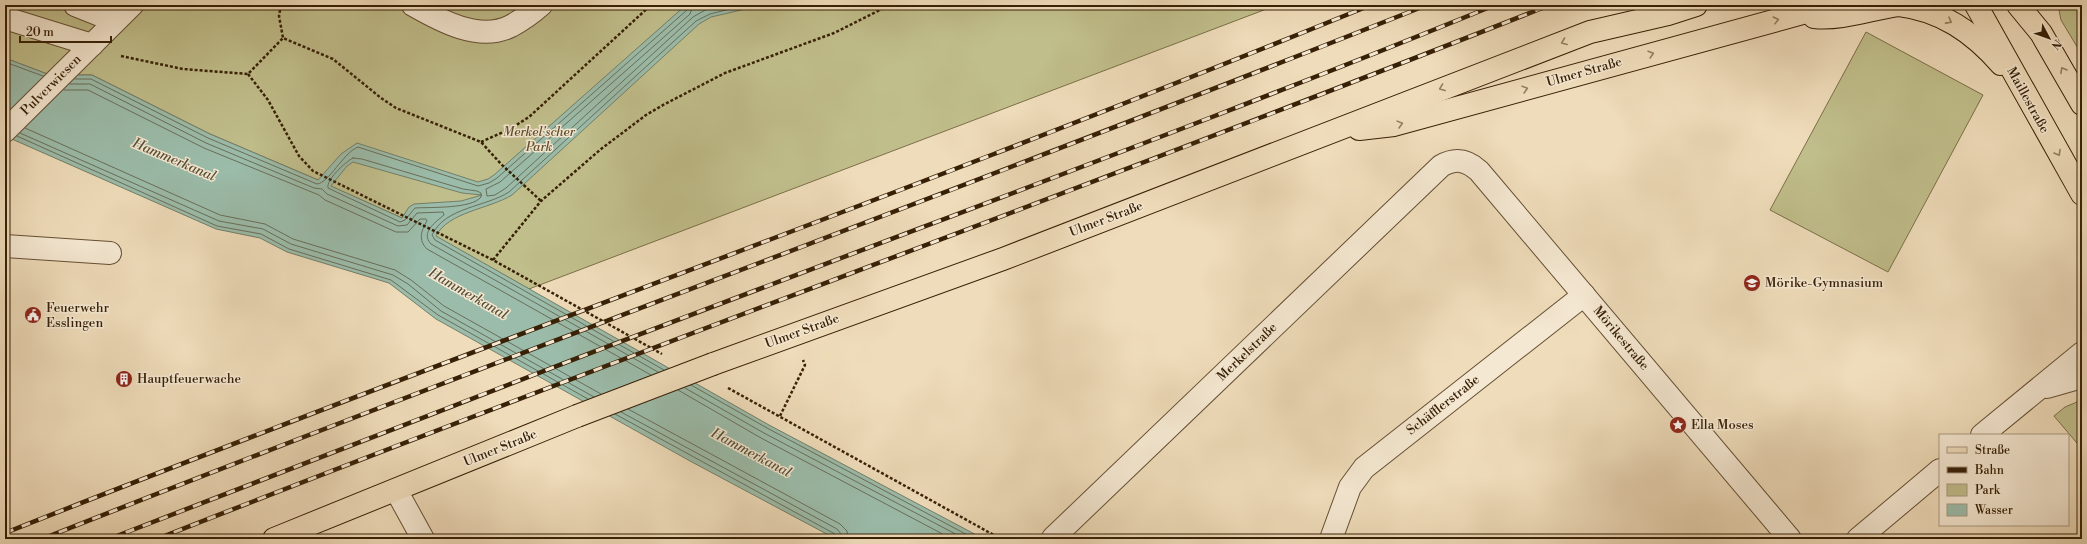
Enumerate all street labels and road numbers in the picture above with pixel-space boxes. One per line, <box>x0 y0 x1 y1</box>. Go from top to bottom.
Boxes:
street label: Pulverwiesen <box>17 51 85 119</box>
street label: Ulmer Straße <box>1544 53 1624 90</box>
street label: Maillestraße <box>2003 64 2053 136</box>
street label: Ulmer Straße <box>1067 197 1146 240</box>
street label: Mörikestraße <box>1590 303 1653 374</box>
street label: Ulmer Straße <box>763 310 842 352</box>
street label: Merkelstraße <box>1214 319 1281 385</box>
street label: Schäfflerstraße <box>1403 371 1483 438</box>
street label: Ulmer Straße <box>461 426 539 470</box>

